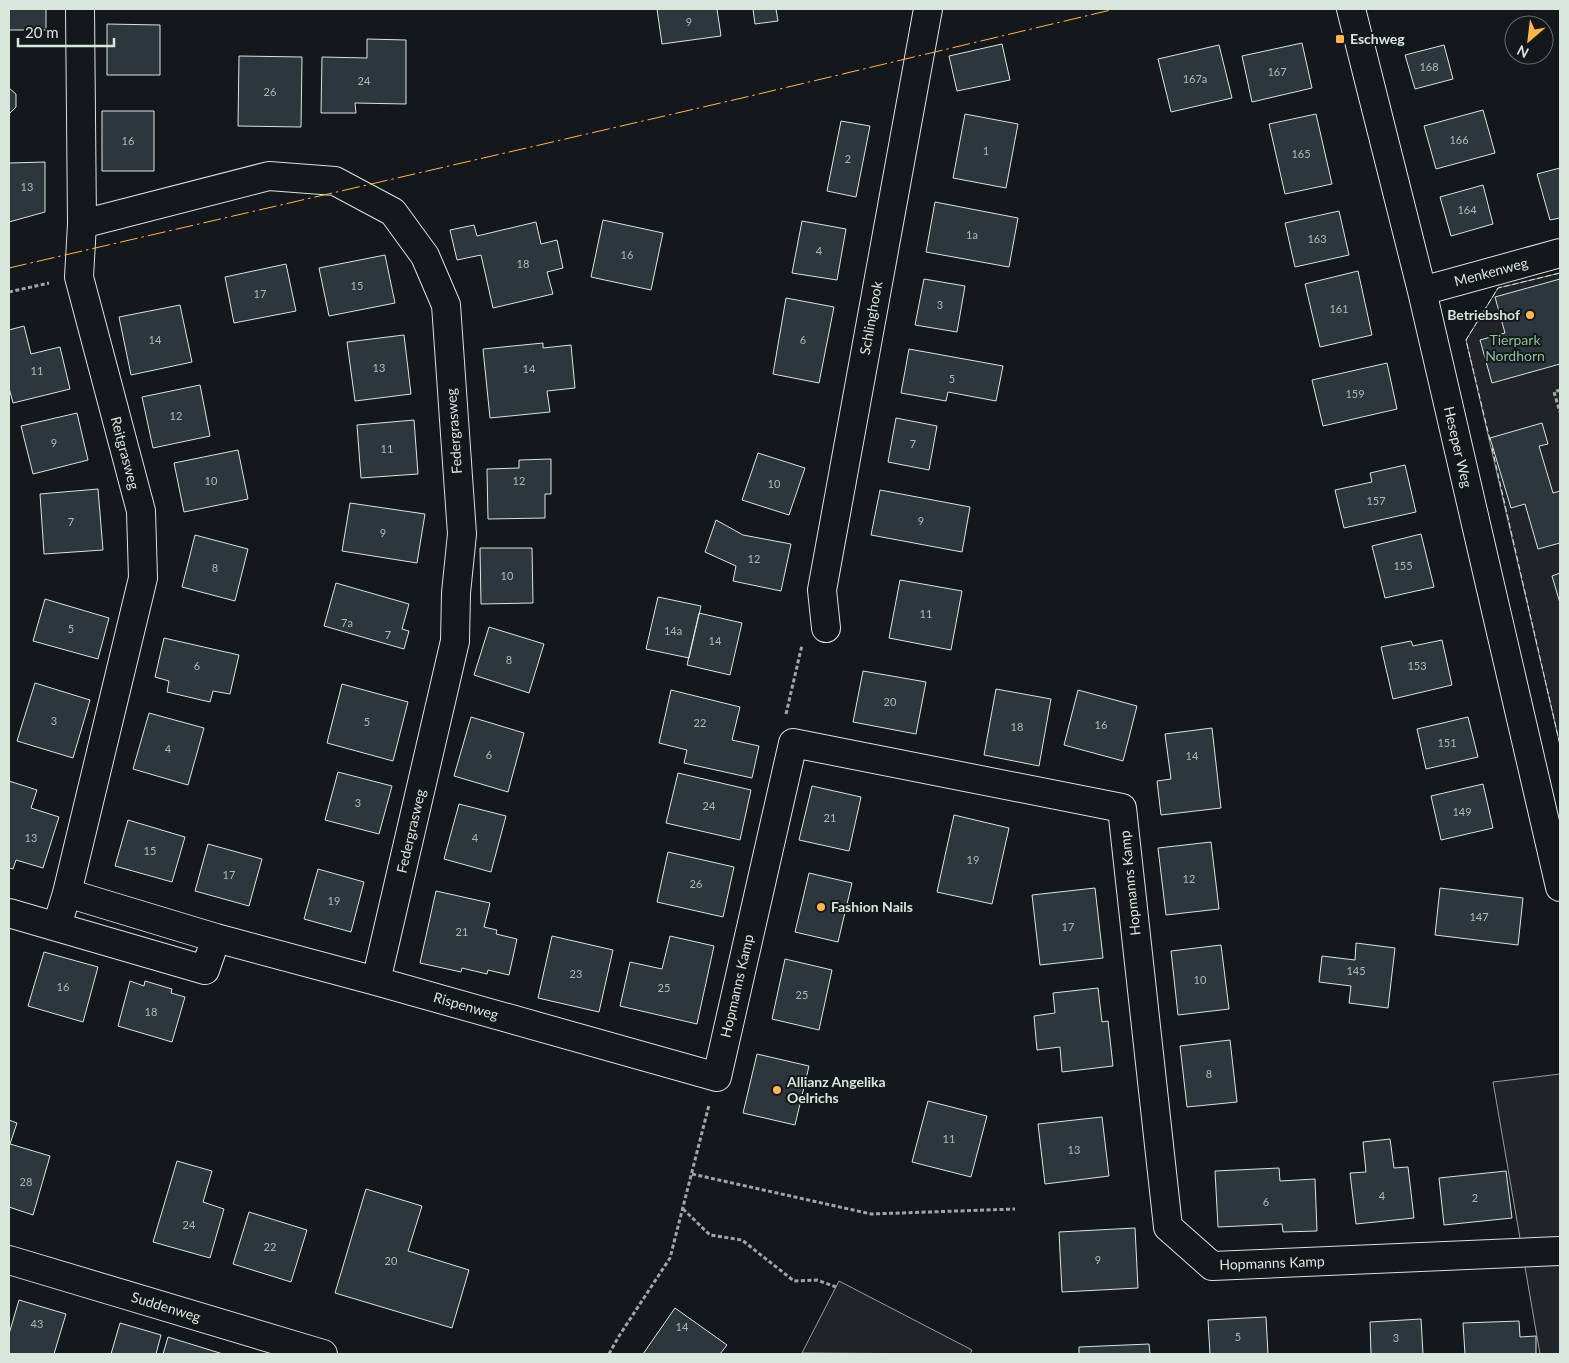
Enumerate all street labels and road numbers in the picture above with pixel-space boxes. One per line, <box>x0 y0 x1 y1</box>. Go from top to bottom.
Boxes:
street label: Menkenweg <box>1452 254 1530 289</box>
street label: Schlinghook <box>856 279 886 356</box>
street label: Federgrasweg <box>442 388 465 474</box>
street label: Heseper Weg <box>1441 404 1476 489</box>
street label: Reitgrasweg <box>108 414 143 491</box>
street label: Federgrasweg <box>393 787 428 875</box>
street label: Hopmanns Kamp <box>1116 830 1143 936</box>
street label: Hopmanns Kamp <box>716 932 757 1039</box>
street label: Rispenweg <box>432 988 501 1023</box>
street label: Hopmanns Kamp <box>1219 1252 1325 1273</box>
street label: Suddenweg <box>129 1288 203 1325</box>

